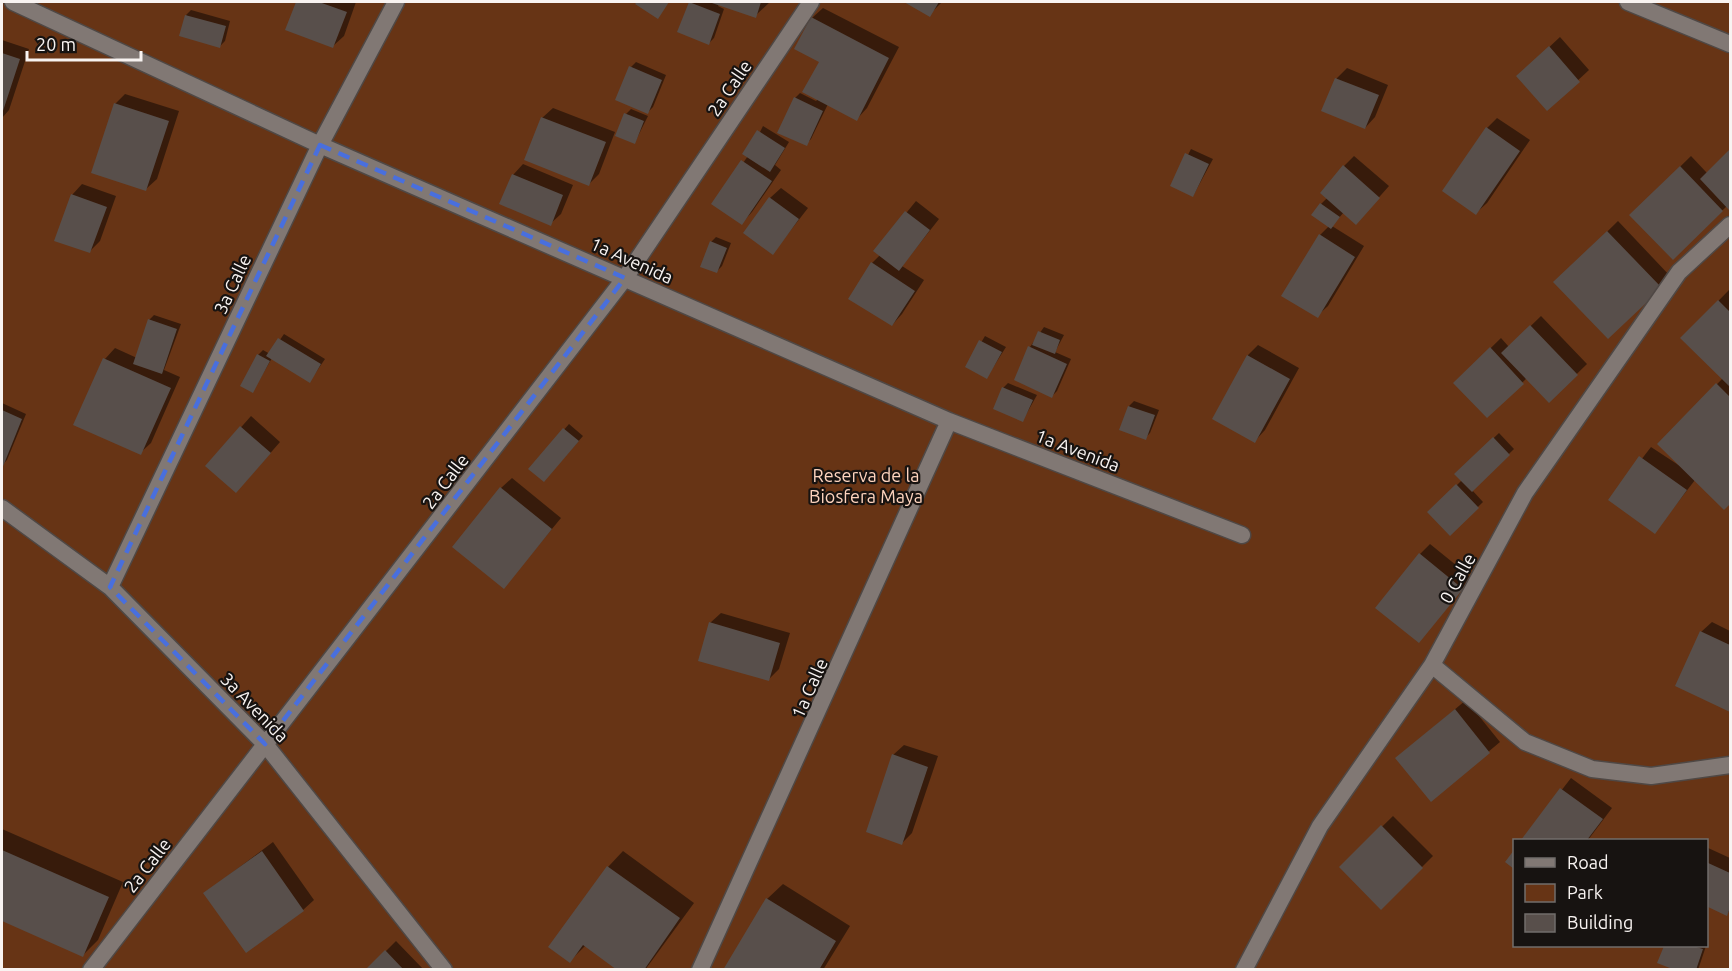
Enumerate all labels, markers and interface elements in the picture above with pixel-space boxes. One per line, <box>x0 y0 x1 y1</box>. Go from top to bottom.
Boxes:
scale bar <box>27 24 141 62</box>
text: 20 m <box>36 34 76 54</box>
street label: 2a Calle <box>703 56 755 120</box>
street label: 1a Avenida <box>588 233 676 287</box>
street label: 3a Calle <box>210 251 254 317</box>
street label: 1a Avenida <box>1033 425 1123 475</box>
street label: 2a Calle <box>418 450 472 512</box>
park label: Reserva de la Biosfera Maya <box>809 465 923 506</box>
street label: 0 Calle <box>1435 550 1479 606</box>
street label: 1a Calle <box>787 655 831 721</box>
street label: 3a Avenida <box>217 668 293 746</box>
street label: 2a Calle <box>120 834 174 896</box>
legend <box>1513 839 1708 947</box>
text: Road <box>1567 852 1609 872</box>
text: Park <box>1567 882 1603 902</box>
text: Building <box>1567 912 1633 932</box>

